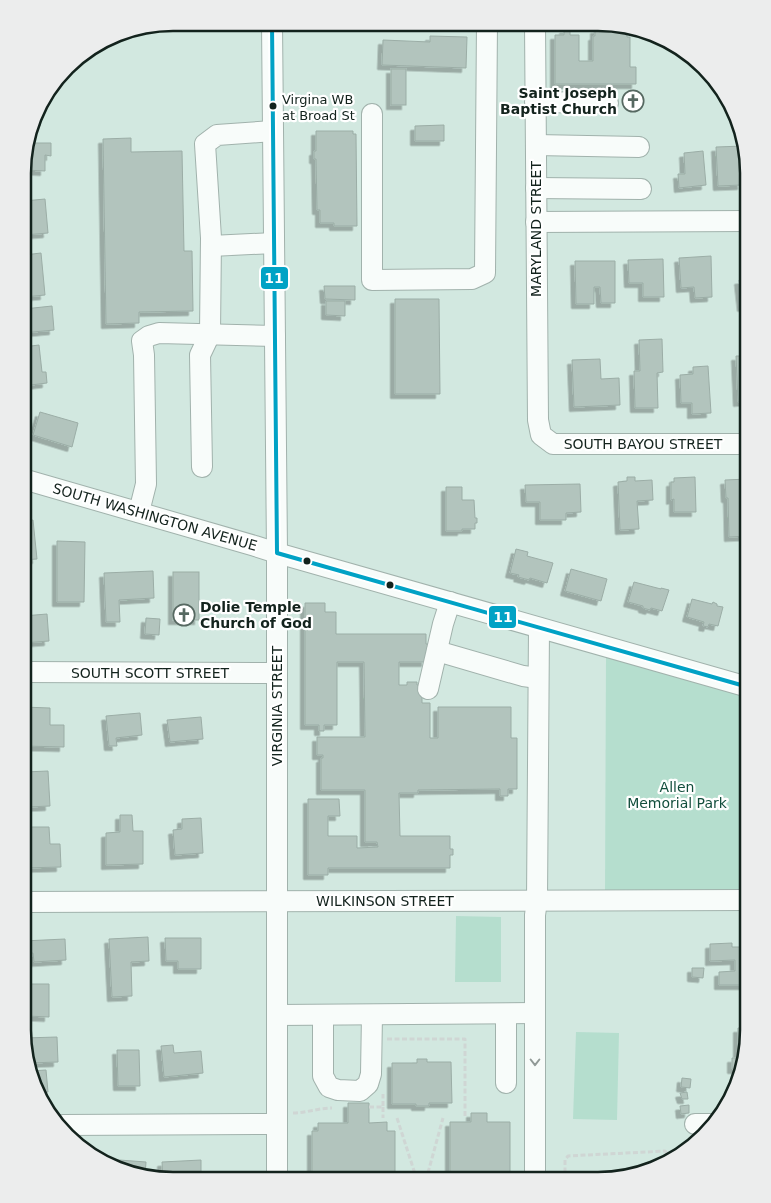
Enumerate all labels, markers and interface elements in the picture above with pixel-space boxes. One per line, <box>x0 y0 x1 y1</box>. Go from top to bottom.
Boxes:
place label: Saint Joseph Baptist Church <box>500 85 617 117</box>
church icon: Saint Joseph Baptist Church <box>621 89 645 113</box>
place label: Virgina WB at Broad St <box>282 92 355 123</box>
marker: Virgina WB at Broad St <box>268 101 278 111</box>
street label: MARYLAND STREET <box>528 161 544 297</box>
line badge: 11 <box>260 266 289 290</box>
text: 11 <box>264 270 284 286</box>
street label: SOUTH BAYOU STREET <box>564 436 723 452</box>
street label: SOUTH WASHINGTON AVENUE <box>51 480 259 554</box>
unlabelled marker <box>302 556 312 566</box>
unlabelled marker <box>385 580 395 590</box>
place label: Dolie Temple Church of God <box>200 599 312 631</box>
church icon: Dolie Temple Church of God <box>172 603 196 627</box>
line badge: 11 <box>488 605 517 629</box>
text: 11 <box>493 609 513 625</box>
street label: VIRGINIA STREET <box>269 645 285 766</box>
street label: SOUTH SCOTT STREET <box>71 665 229 681</box>
park label: Allen Memorial Park <box>627 779 728 811</box>
street label: WILKINSON STREET <box>316 893 454 909</box>
one-way arrow <box>530 1058 540 1066</box>

